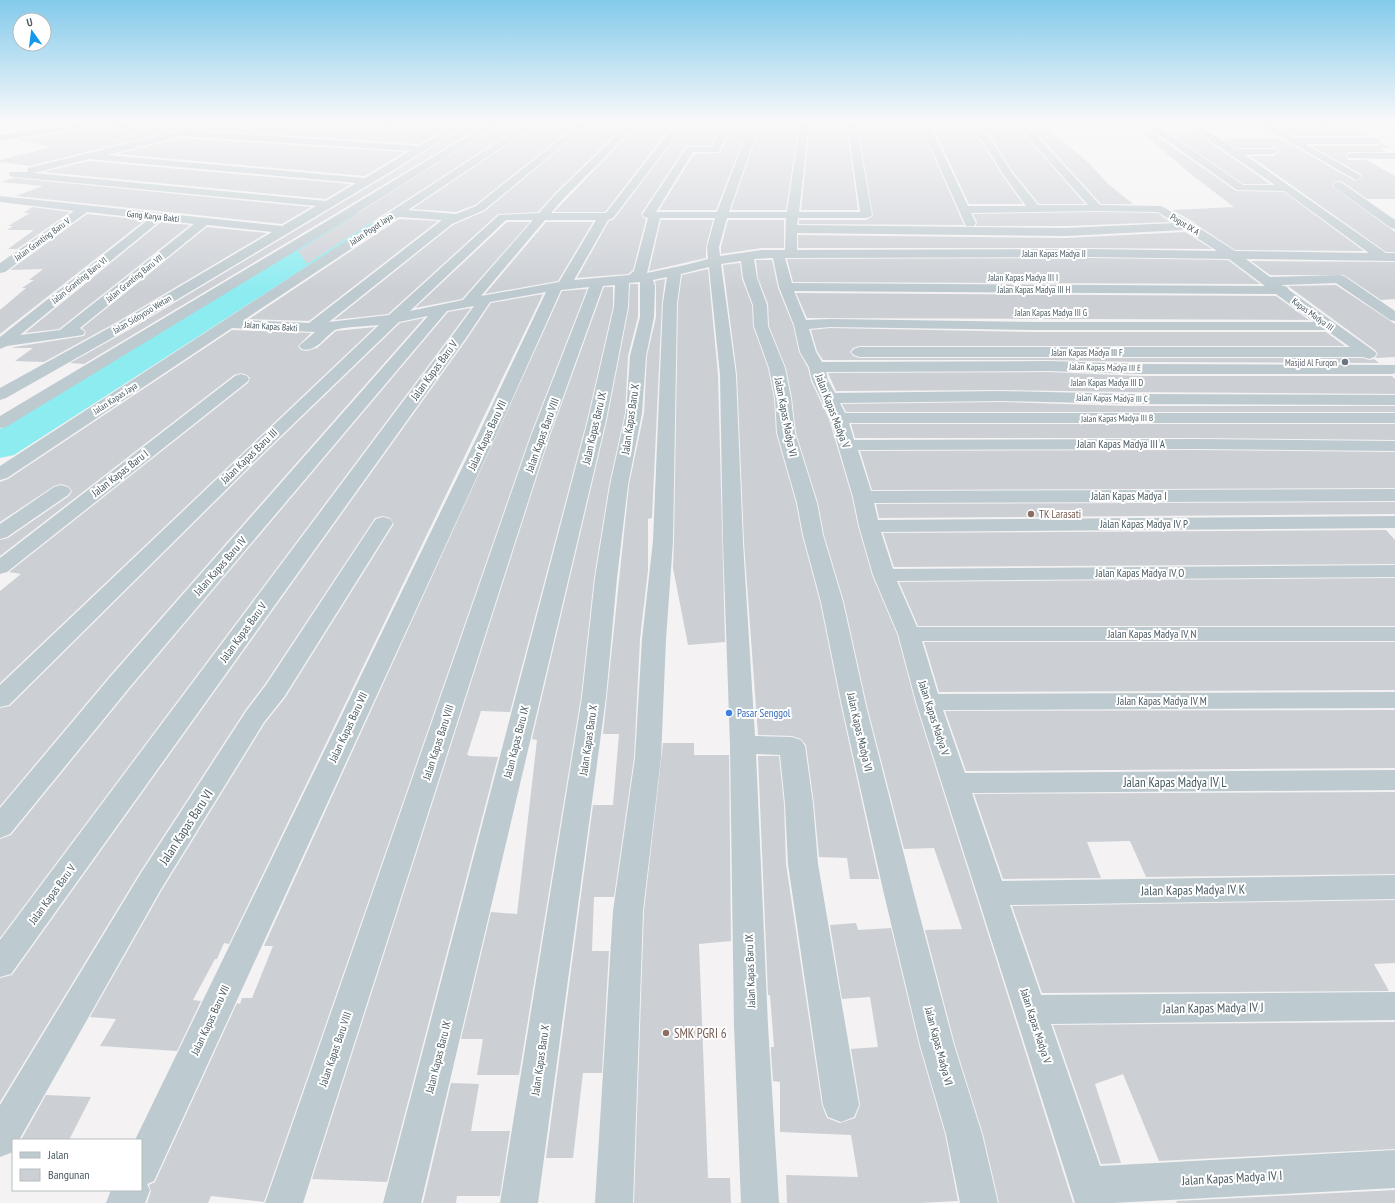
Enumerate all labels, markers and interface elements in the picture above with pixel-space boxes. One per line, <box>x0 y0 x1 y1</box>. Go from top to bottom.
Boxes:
north arrow <box>12 12 52 52</box>
text: U <box>25 15 34 30</box>
street label: Gang Karya Bakti <box>126 208 180 224</box>
street label: Jalan Pogot Jaya <box>346 210 395 248</box>
street label: Pogot IX A <box>1168 211 1202 238</box>
street label: Jalan Granting Baru V <box>11 215 73 263</box>
street label: Jalan Kapas Madya II <box>1021 248 1086 259</box>
street label: Jalan Granting Baru VII <box>102 252 165 305</box>
street label: Jalan Granting Baru VI <box>48 254 109 306</box>
street label: Jalan Kapas Madya III I <box>987 272 1058 283</box>
street label: Jalan Kapas Madya III H <box>997 284 1071 295</box>
street label: Jalan Sidoyoso Wetan <box>110 292 173 336</box>
street label: Kapas Madya III <box>1290 295 1336 333</box>
street label: Jalan Kapas Madya III G <box>1014 307 1088 318</box>
street label: Jalan Kapas Bakti <box>243 319 298 333</box>
street label: Jalan Kapas Baru V <box>407 337 461 403</box>
street label: Jalan Kapas Madya III F <box>1050 347 1123 358</box>
place label: Masjid Al Furqon <box>1285 357 1337 369</box>
marker: Masjid Al Furqon <box>1340 357 1350 367</box>
street label: Jalan Kapas Madya III E <box>1068 361 1141 373</box>
street label: Jalan Kapas Madya V <box>812 371 854 451</box>
street label: Jalan Kapas Madya VI <box>771 375 801 458</box>
street label: Jalan Kapas Madya III D <box>1070 377 1144 388</box>
street label: Jalan Kapas Jaya <box>90 379 139 417</box>
street label: Jalan Kapas Baru X <box>618 382 642 456</box>
street label: Jalan Kapas Baru IX <box>579 390 609 466</box>
street label: Jalan Kapas Madya III C <box>1075 392 1148 404</box>
street label: Jalan Kapas Baru VIII <box>522 396 562 475</box>
street label: Jalan Kapas Baru VII <box>464 398 509 473</box>
street label: Jalan Kapas Madya III B <box>1080 412 1153 424</box>
street label: Jalan Kapas Baru III <box>217 425 280 487</box>
street label: Jalan Kapas Madya III A <box>1076 437 1166 451</box>
street label: Jalan Kapas Baru I <box>88 446 151 500</box>
street label: Jalan Kapas Madya I <box>1090 489 1167 503</box>
place label: TK Larasati <box>1039 507 1081 521</box>
marker: TK Larasati <box>1026 509 1036 519</box>
street label: Jalan Kapas Madya IV P <box>1099 517 1188 531</box>
street label: Jalan Kapas Baru IV <box>190 533 250 599</box>
street label: Jalan Kapas Madya IV O <box>1095 566 1184 580</box>
street label: Jalan Kapas Baru V <box>216 599 270 665</box>
street label: Jalan Kapas Madya IV N <box>1107 627 1196 641</box>
street label: Jalan Kapas Madya V <box>915 678 953 758</box>
street label: Jalan Kapas Baru VII <box>325 690 370 765</box>
street label: Jalan Kapas Madya VI <box>844 690 876 773</box>
street label: Jalan Kapas Madya IV M <box>1116 694 1207 708</box>
street label: Jalan Kapas Baru VIII <box>419 703 457 782</box>
street label: Jalan Kapas Baru X <box>576 703 600 777</box>
street label: Jalan Kapas Baru IX <box>500 704 532 780</box>
place label: Pasar Senggol <box>737 706 791 720</box>
marker: Pasar Senggol <box>724 708 734 718</box>
street label: Jalan Kapas Madya IV L <box>1122 774 1227 791</box>
street label: Jalan Kapas Baru VI <box>155 786 217 869</box>
street label: Jalan Kapas Baru V <box>25 861 79 927</box>
street label: Jalan Kapas Madya IV K <box>1140 881 1246 899</box>
street label: Jalan Kapas Baru IX <box>742 933 758 1009</box>
street label: Jalan Kapas Baru VII <box>187 983 232 1058</box>
street label: Jalan Kapas Madya V <box>1017 986 1055 1066</box>
street label: Jalan Kapas Madya IV J <box>1161 999 1264 1017</box>
street label: Jalan Kapas Madya VI <box>922 1004 956 1087</box>
street label: Jalan Kapas Baru VIII <box>315 1010 354 1089</box>
street label: Jalan Kapas Baru IX <box>422 1019 454 1095</box>
street label: Jalan Kapas Baru X <box>528 1023 552 1097</box>
place label: SMK PGRI 6 <box>674 1025 727 1042</box>
marker: SMK PGRI 6 <box>661 1028 671 1038</box>
legend <box>12 1139 142 1191</box>
text: Jalan <box>47 1147 69 1162</box>
text: Bangunan <box>48 1167 89 1182</box>
street label: Jalan Kapas Madya IV I <box>1180 1167 1283 1189</box>

